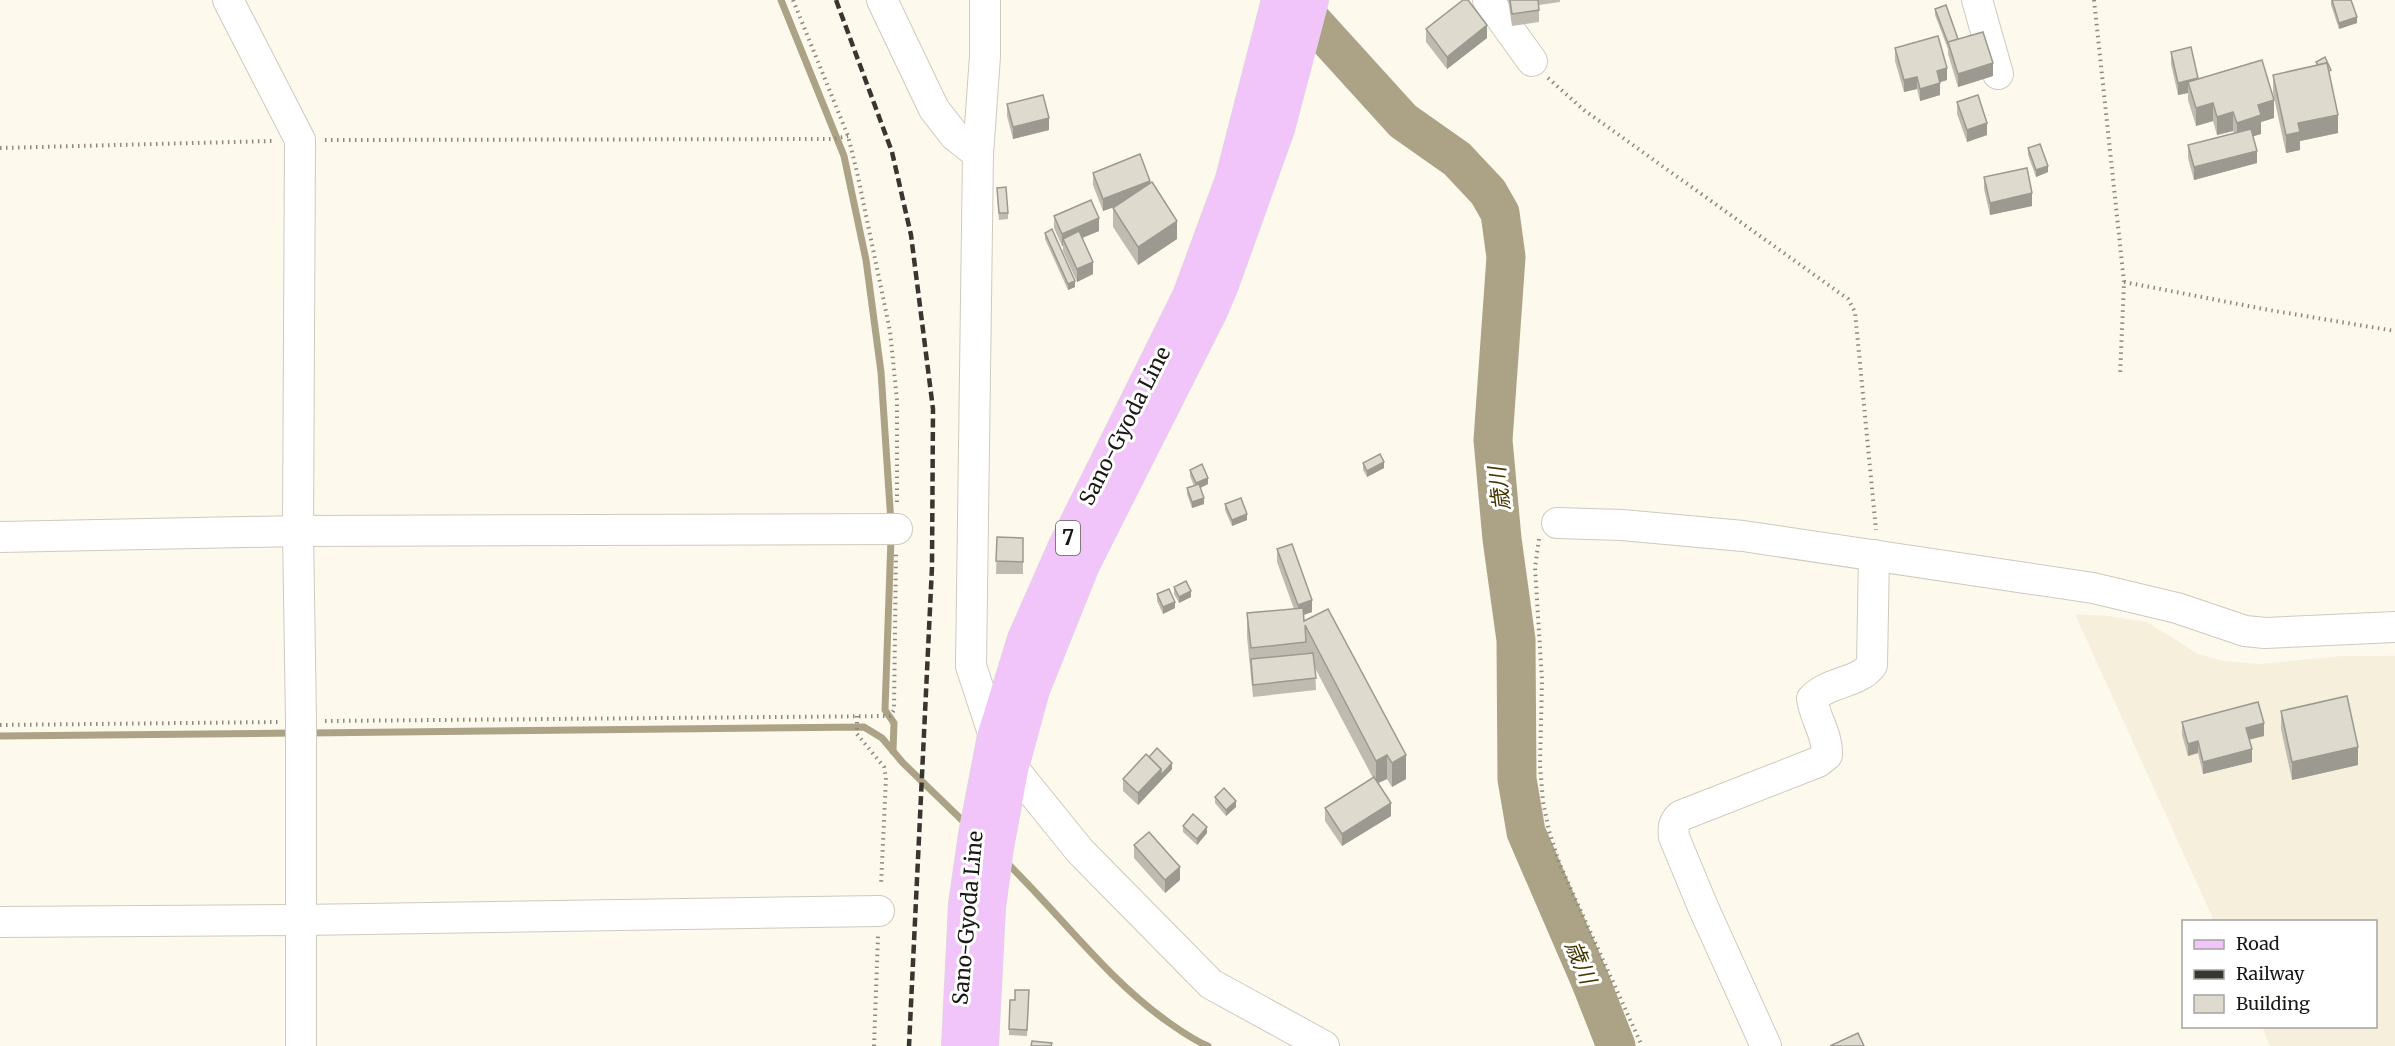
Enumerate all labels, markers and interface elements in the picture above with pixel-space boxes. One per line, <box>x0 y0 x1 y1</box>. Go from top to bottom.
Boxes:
street label: Sano-Gyoda Line <box>1073 342 1176 510</box>
water label: 歳川 <box>1482 463 1516 513</box>
road number: 7 <box>1056 521 1080 555</box>
street label: Sano-Gyoda Line <box>946 830 989 1006</box>
legend <box>2182 920 2377 1028</box>
text: Road <box>2236 932 2280 955</box>
water label: 歳川 <box>1560 936 1603 990</box>
text: Railway <box>2236 962 2305 985</box>
text: Building <box>2236 992 2310 1015</box>

